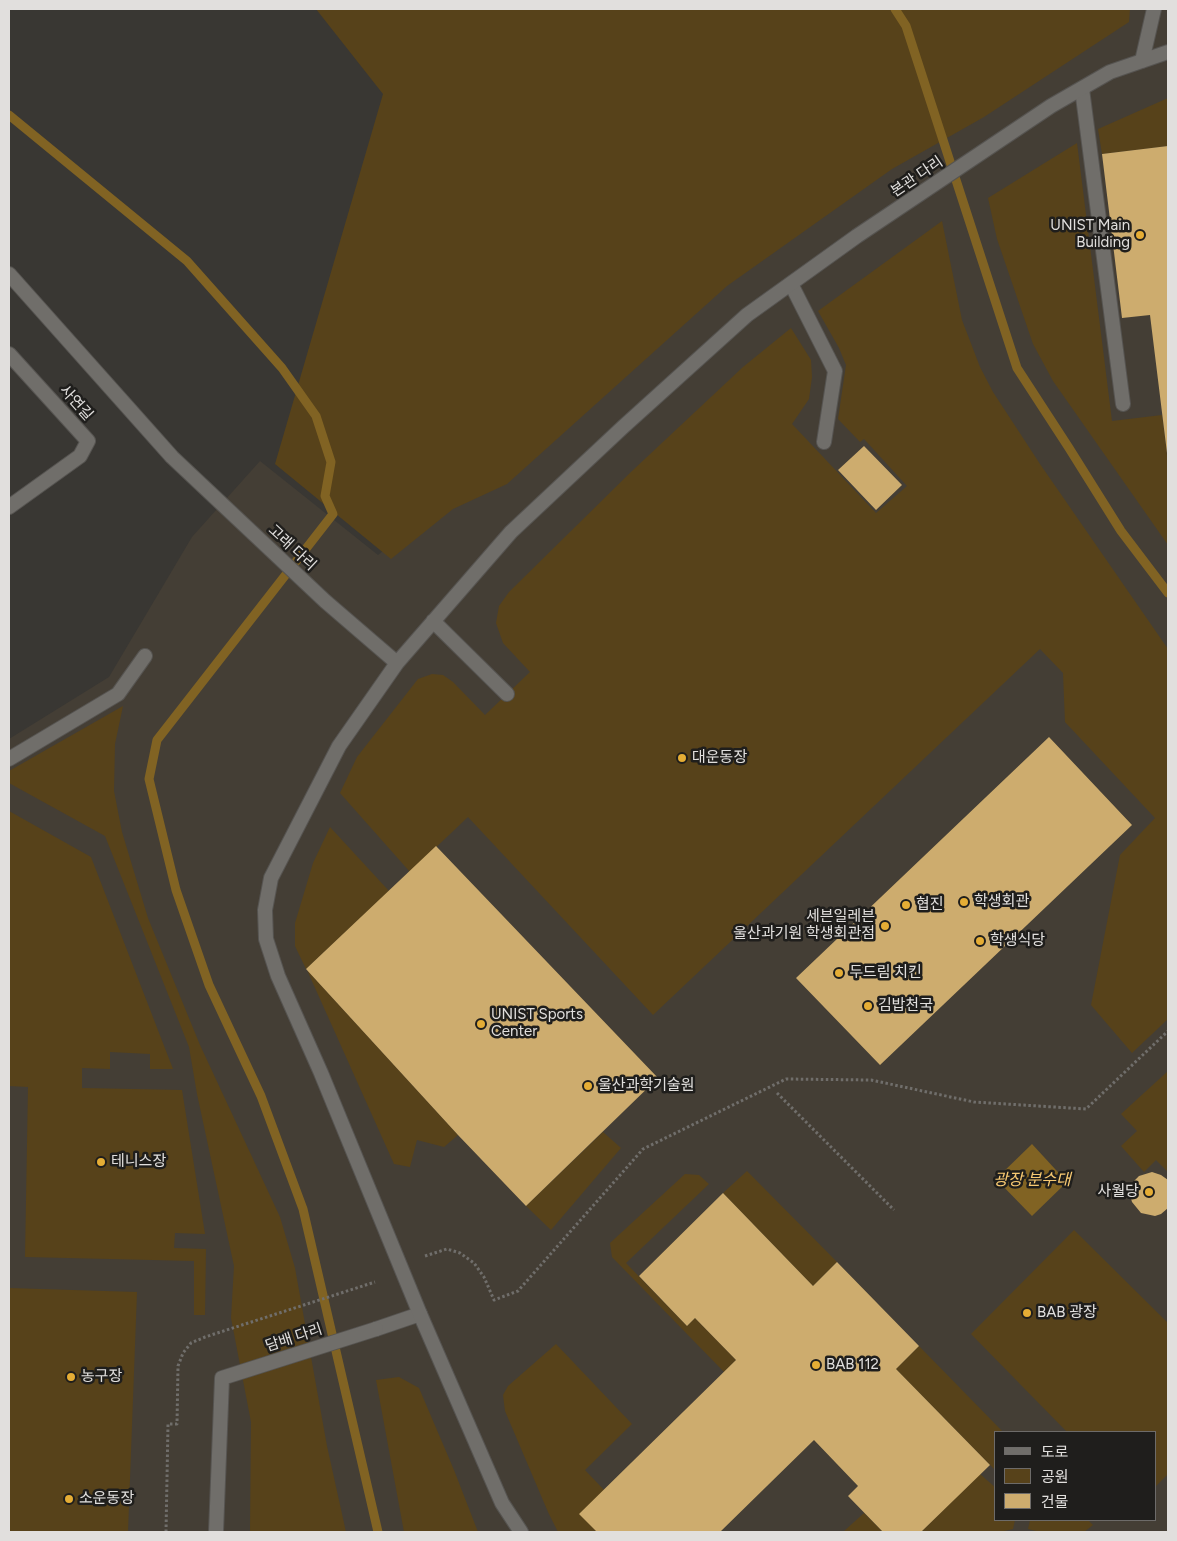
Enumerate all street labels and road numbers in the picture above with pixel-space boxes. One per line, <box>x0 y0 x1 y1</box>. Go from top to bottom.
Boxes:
street label: 본관 다리 <box>888 153 946 201</box>
street label: 사연길 <box>55 382 97 424</box>
street label: 고래 다리 <box>264 521 320 575</box>
street label: 담배 다리 <box>263 1320 325 1356</box>

